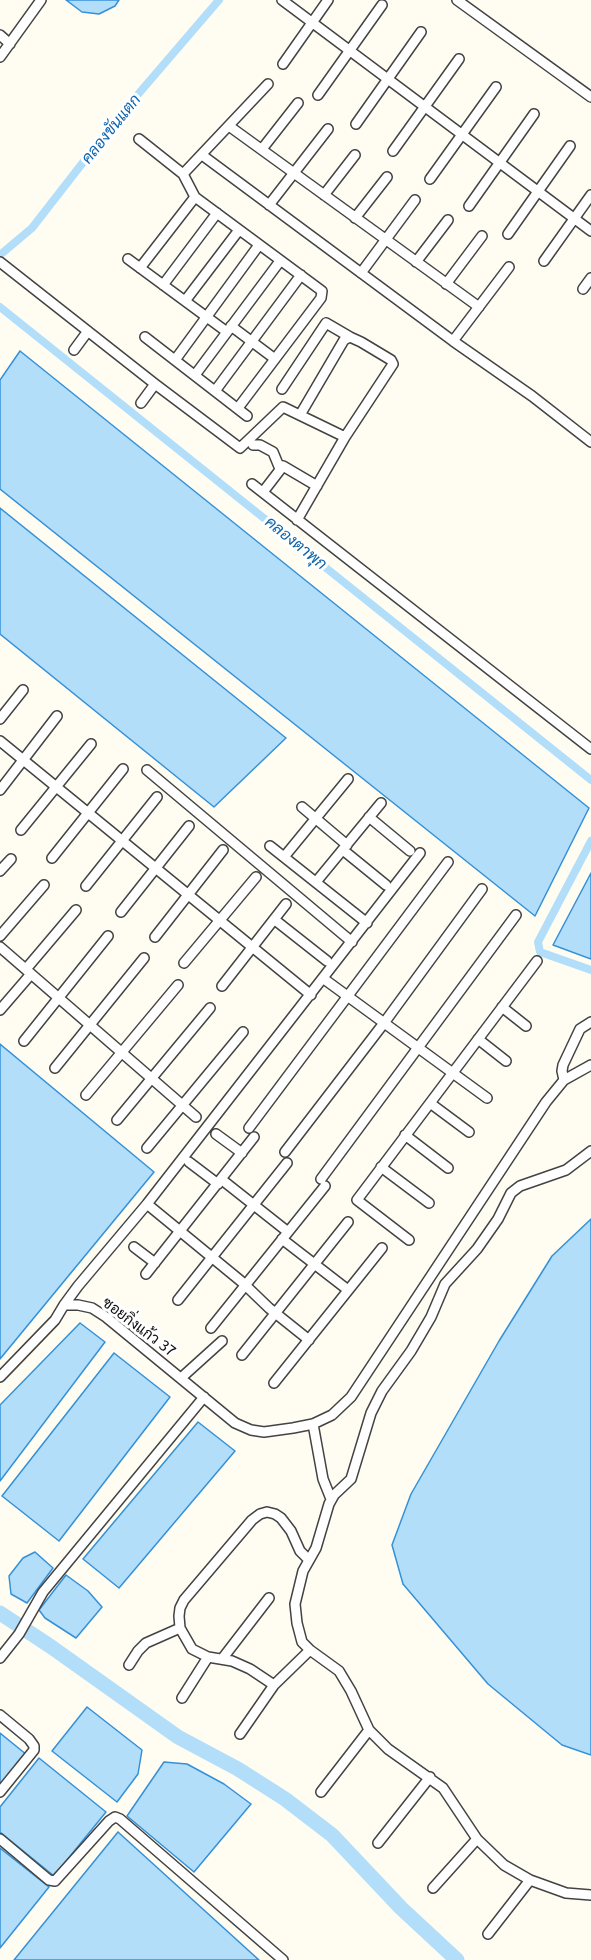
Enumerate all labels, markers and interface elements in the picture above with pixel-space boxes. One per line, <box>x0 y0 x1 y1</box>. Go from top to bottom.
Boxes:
water label: คลองขันแตก <box>77 91 145 167</box>
water label: คลองตาพุก <box>261 512 331 574</box>
street label: ซอยกิ่งแก้ว 37 <box>99 1294 179 1360</box>

